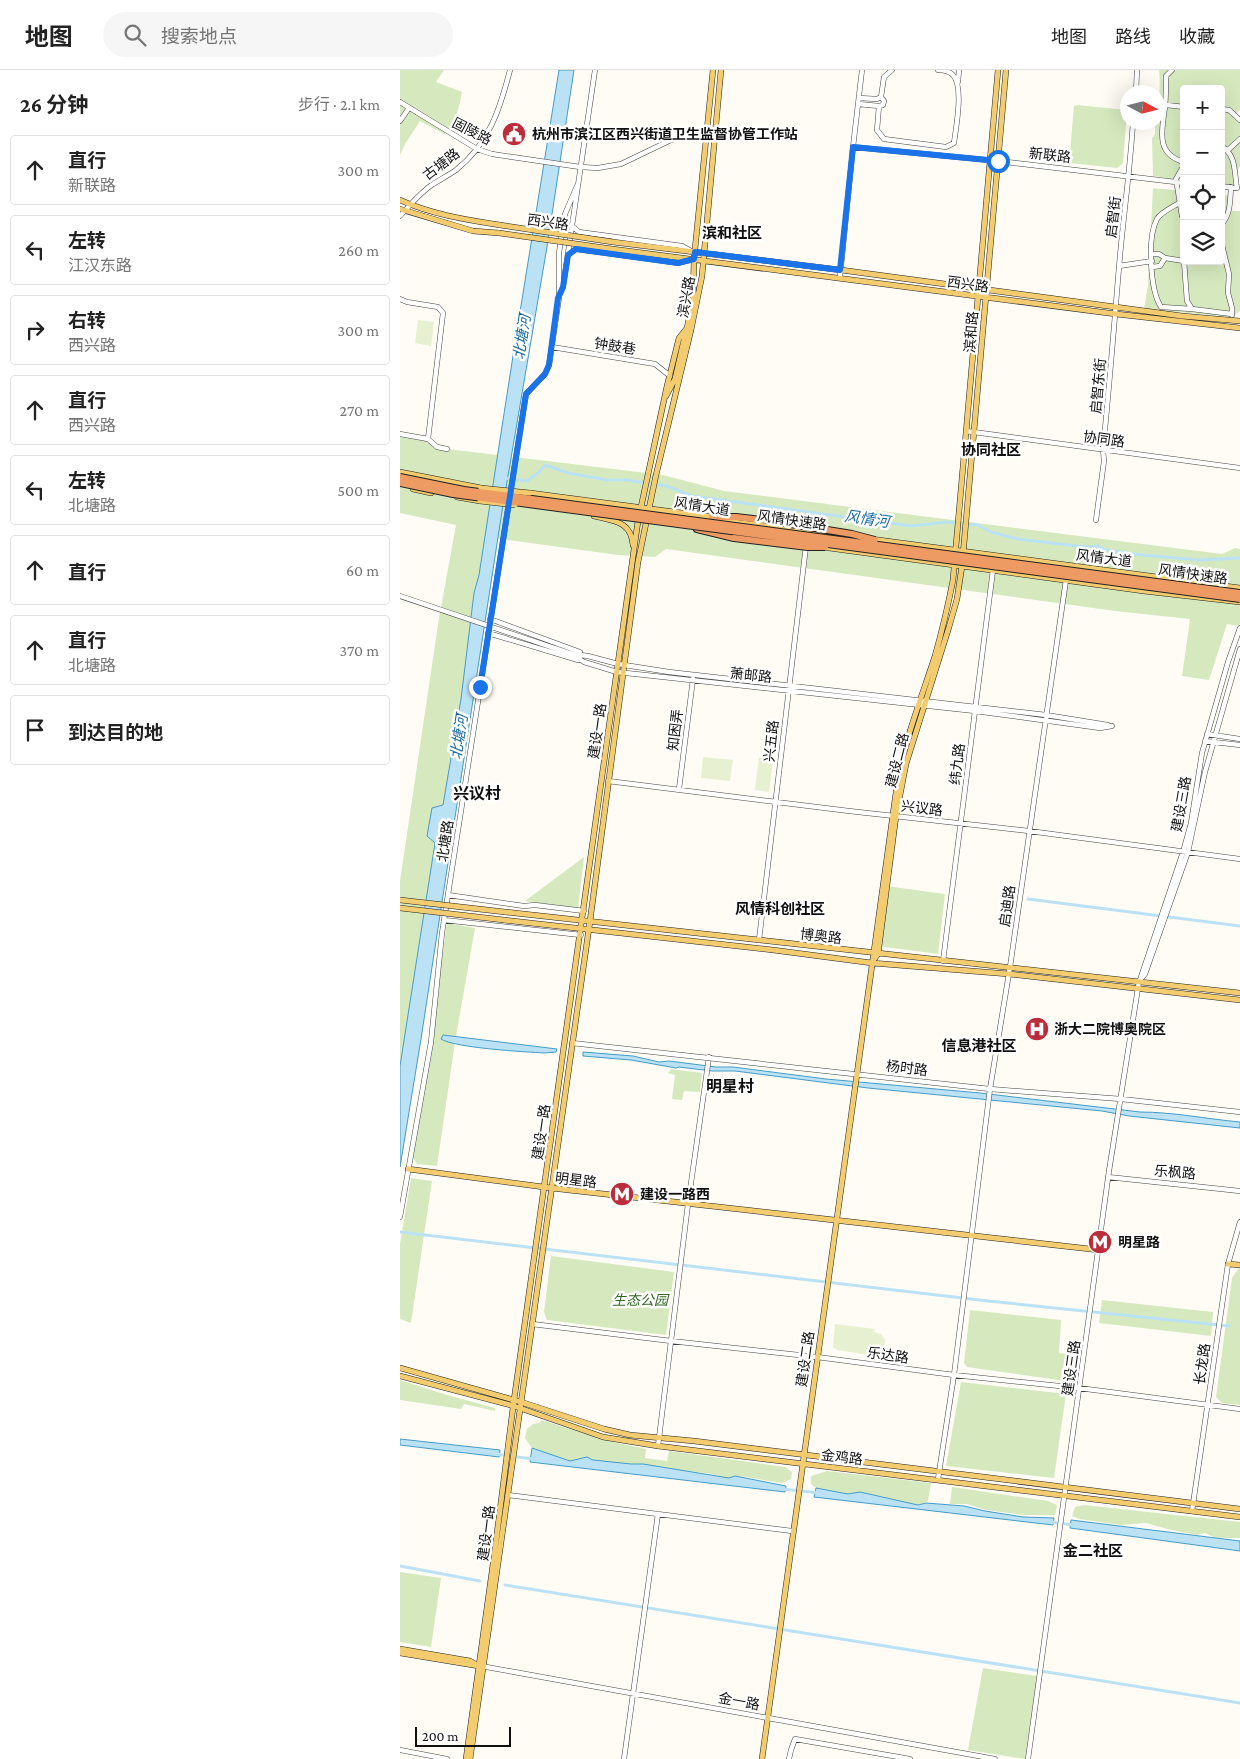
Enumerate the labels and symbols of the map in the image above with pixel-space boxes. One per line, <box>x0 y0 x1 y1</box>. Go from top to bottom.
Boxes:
north arrow <box>1120 85 1165 130</box>
street label: 固陵路 <box>450 114 494 148</box>
public building icon: 杭州市滨江区西兴街道卫生监督协管工作站 <box>501 121 527 147</box>
place label: 杭州市滨江区西兴街道卫生监督协管工作站 <box>532 126 798 142</box>
street label: 古塘路 <box>419 145 463 183</box>
street label: 新联路 <box>1028 145 1072 165</box>
route start <box>987 150 1010 173</box>
street label: 启智街 <box>1103 195 1123 239</box>
street label: 西兴路 <box>526 211 570 233</box>
district label: 滨和社区 <box>702 224 762 241</box>
street label: 西兴路 <box>946 273 990 295</box>
street label: 滨兴路 <box>674 275 698 319</box>
street label: 滨和路 <box>961 310 981 354</box>
water label: 北塘河 <box>511 311 534 360</box>
street label: 钟鼓巷 <box>593 335 637 357</box>
street label: 启智东街 <box>1088 357 1108 415</box>
street label: 协同路 <box>1082 428 1126 450</box>
district label: 协同社区 <box>961 441 1021 458</box>
street label: 风情大道 <box>673 494 731 518</box>
street label: 风情快速路 <box>756 507 828 533</box>
water label: 风情河 <box>844 508 893 530</box>
street label: 风情大道 <box>1075 547 1133 569</box>
street label: 风情快速路 <box>1157 561 1229 587</box>
street label: 萧邮路 <box>729 665 773 685</box>
route end <box>469 676 492 699</box>
street label: 建设一路 <box>585 702 609 760</box>
street label: 知困弄 <box>665 708 685 752</box>
water label: 北塘河 <box>448 711 471 760</box>
street label: 兴五路 <box>761 719 781 763</box>
street label: 建设二路 <box>882 731 912 789</box>
street label: 纬九路 <box>947 742 967 786</box>
street label: 建设三路 <box>1168 775 1194 833</box>
district label: 兴议村 <box>453 784 501 802</box>
street label: 兴议路 <box>900 798 944 818</box>
street label: 北塘路 <box>434 819 456 863</box>
street label: 启迪路 <box>996 884 1018 928</box>
district label: 风情科创社区 <box>735 900 825 917</box>
street label: 博奥路 <box>799 926 843 946</box>
hospital icon: 浙大二院博奥院区 <box>1024 1016 1050 1042</box>
place label: 浙大二院博奥院区 <box>1054 1021 1166 1037</box>
district label: 信息港社区 <box>941 1037 1017 1054</box>
street label: 杨时路 <box>885 1058 929 1078</box>
district label: 明星村 <box>706 1077 754 1095</box>
street label: 建设一路 <box>529 1103 553 1161</box>
street label: 乐枫路 <box>1153 1162 1197 1182</box>
street label: 明星路 <box>554 1170 598 1190</box>
metro station icon: 建设一路西 <box>609 1181 635 1207</box>
place label: 建设一路西 <box>640 1186 710 1202</box>
metro station icon: 明星路 <box>1087 1229 1113 1255</box>
place label: 明星路 <box>1118 1234 1160 1250</box>
park label: 生态公园 <box>612 1292 670 1308</box>
street label: 建设二路 <box>793 1330 817 1388</box>
street label: 建设三路 <box>1059 1339 1083 1397</box>
street label: 长龙路 <box>1191 1342 1213 1386</box>
street label: 乐达路 <box>866 1344 910 1366</box>
street label: 金鸡路 <box>820 1447 864 1467</box>
street label: 建设一路 <box>475 1504 497 1562</box>
district label: 金二社区 <box>1063 1542 1123 1559</box>
street label: 金一路 <box>717 1689 761 1713</box>
scale bar <box>415 1724 511 1747</box>

